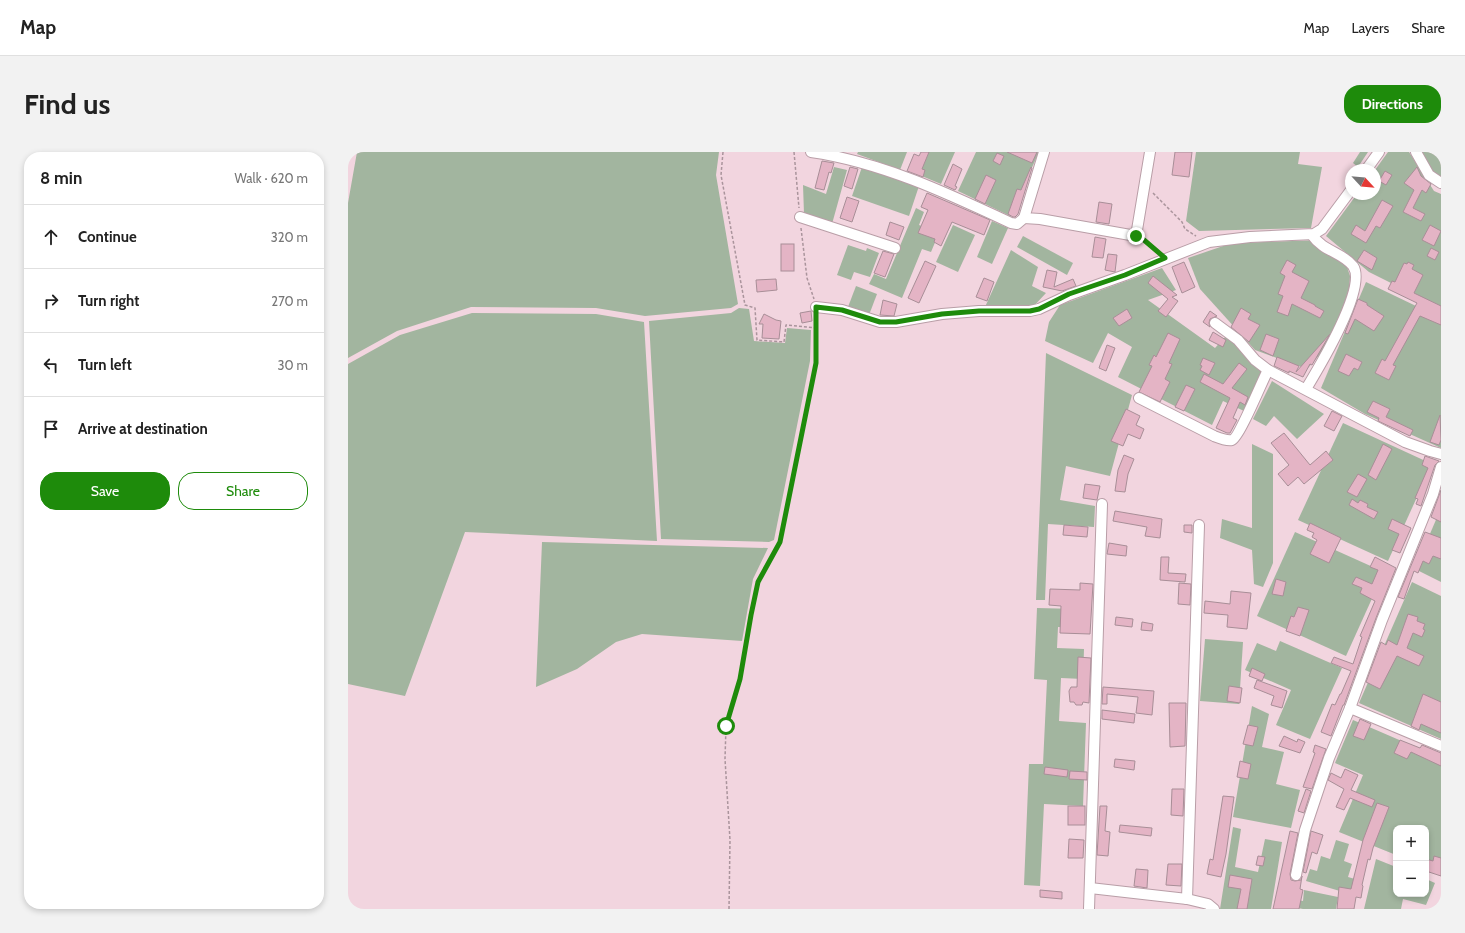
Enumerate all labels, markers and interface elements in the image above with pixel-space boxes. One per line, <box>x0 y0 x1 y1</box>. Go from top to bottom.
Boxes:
text: Map <box>20 16 56 39</box>
text: Map <box>1304 19 1329 37</box>
text: Layers <box>1351 19 1389 37</box>
text: Share <box>1411 19 1445 37</box>
button: Directions <box>1344 85 1441 123</box>
text: Find us <box>24 87 110 121</box>
north arrow <box>1345 164 1381 200</box>
text: 8 min <box>40 168 82 188</box>
text: Walk · 620 m <box>235 170 308 186</box>
icon: ahead <box>40 226 62 248</box>
route end <box>1127 227 1145 245</box>
text: Continue <box>78 228 137 246</box>
text: 320 m <box>271 229 308 245</box>
icon: right <box>40 290 62 312</box>
text: Turn right <box>78 292 139 310</box>
text: 270 m <box>271 293 308 309</box>
icon: left <box>40 354 62 376</box>
text: Turn left <box>78 356 132 374</box>
text: 30 m <box>278 357 308 373</box>
icon: arrive <box>40 418 62 440</box>
text: Arrive at destination <box>78 420 208 438</box>
button: Save <box>40 472 170 510</box>
button: Share <box>178 472 308 510</box>
route start <box>717 717 735 735</box>
map controls <box>1393 825 1429 897</box>
button: + <box>1393 825 1429 861</box>
button: − <box>1393 861 1429 897</box>

